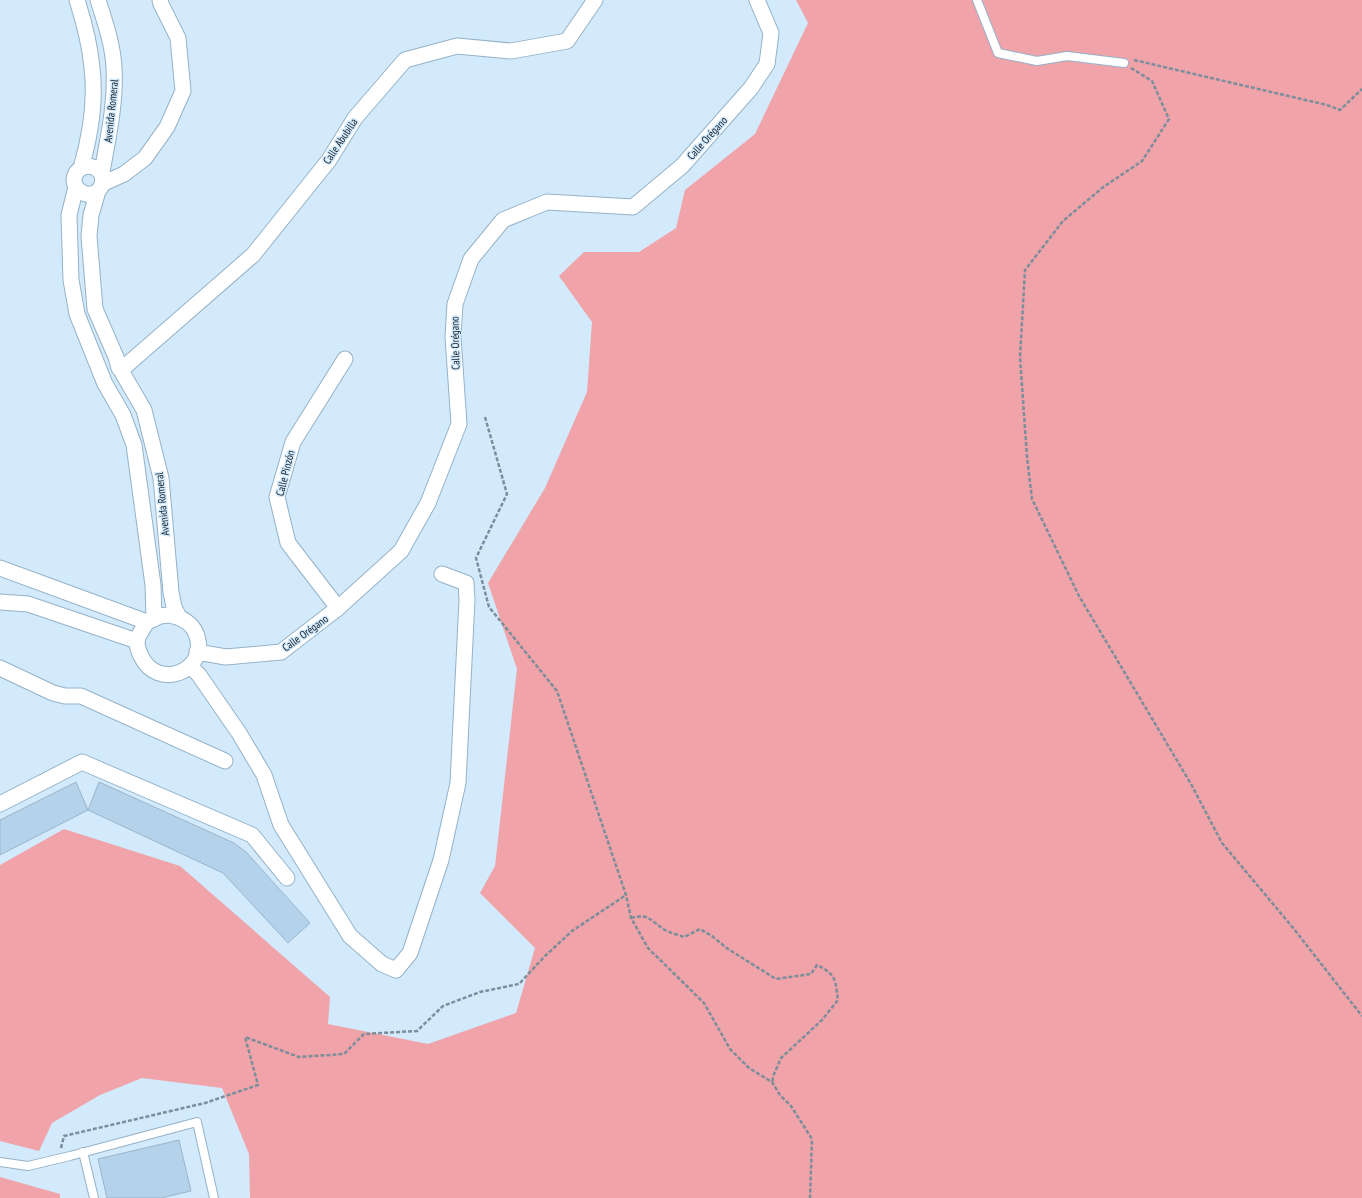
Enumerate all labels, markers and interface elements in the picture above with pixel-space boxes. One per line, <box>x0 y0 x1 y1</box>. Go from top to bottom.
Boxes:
street label: Avenida Romeral <box>101 78 121 143</box>
street label: Calle Orégano <box>684 113 730 163</box>
street label: Calle Abubilla <box>320 115 360 167</box>
street label: Calle Orégano <box>448 316 462 370</box>
street label: Calle Pinzón <box>273 448 298 497</box>
street label: Avenida Romeral <box>152 471 172 536</box>
street label: Calle Orégano <box>279 611 331 654</box>

